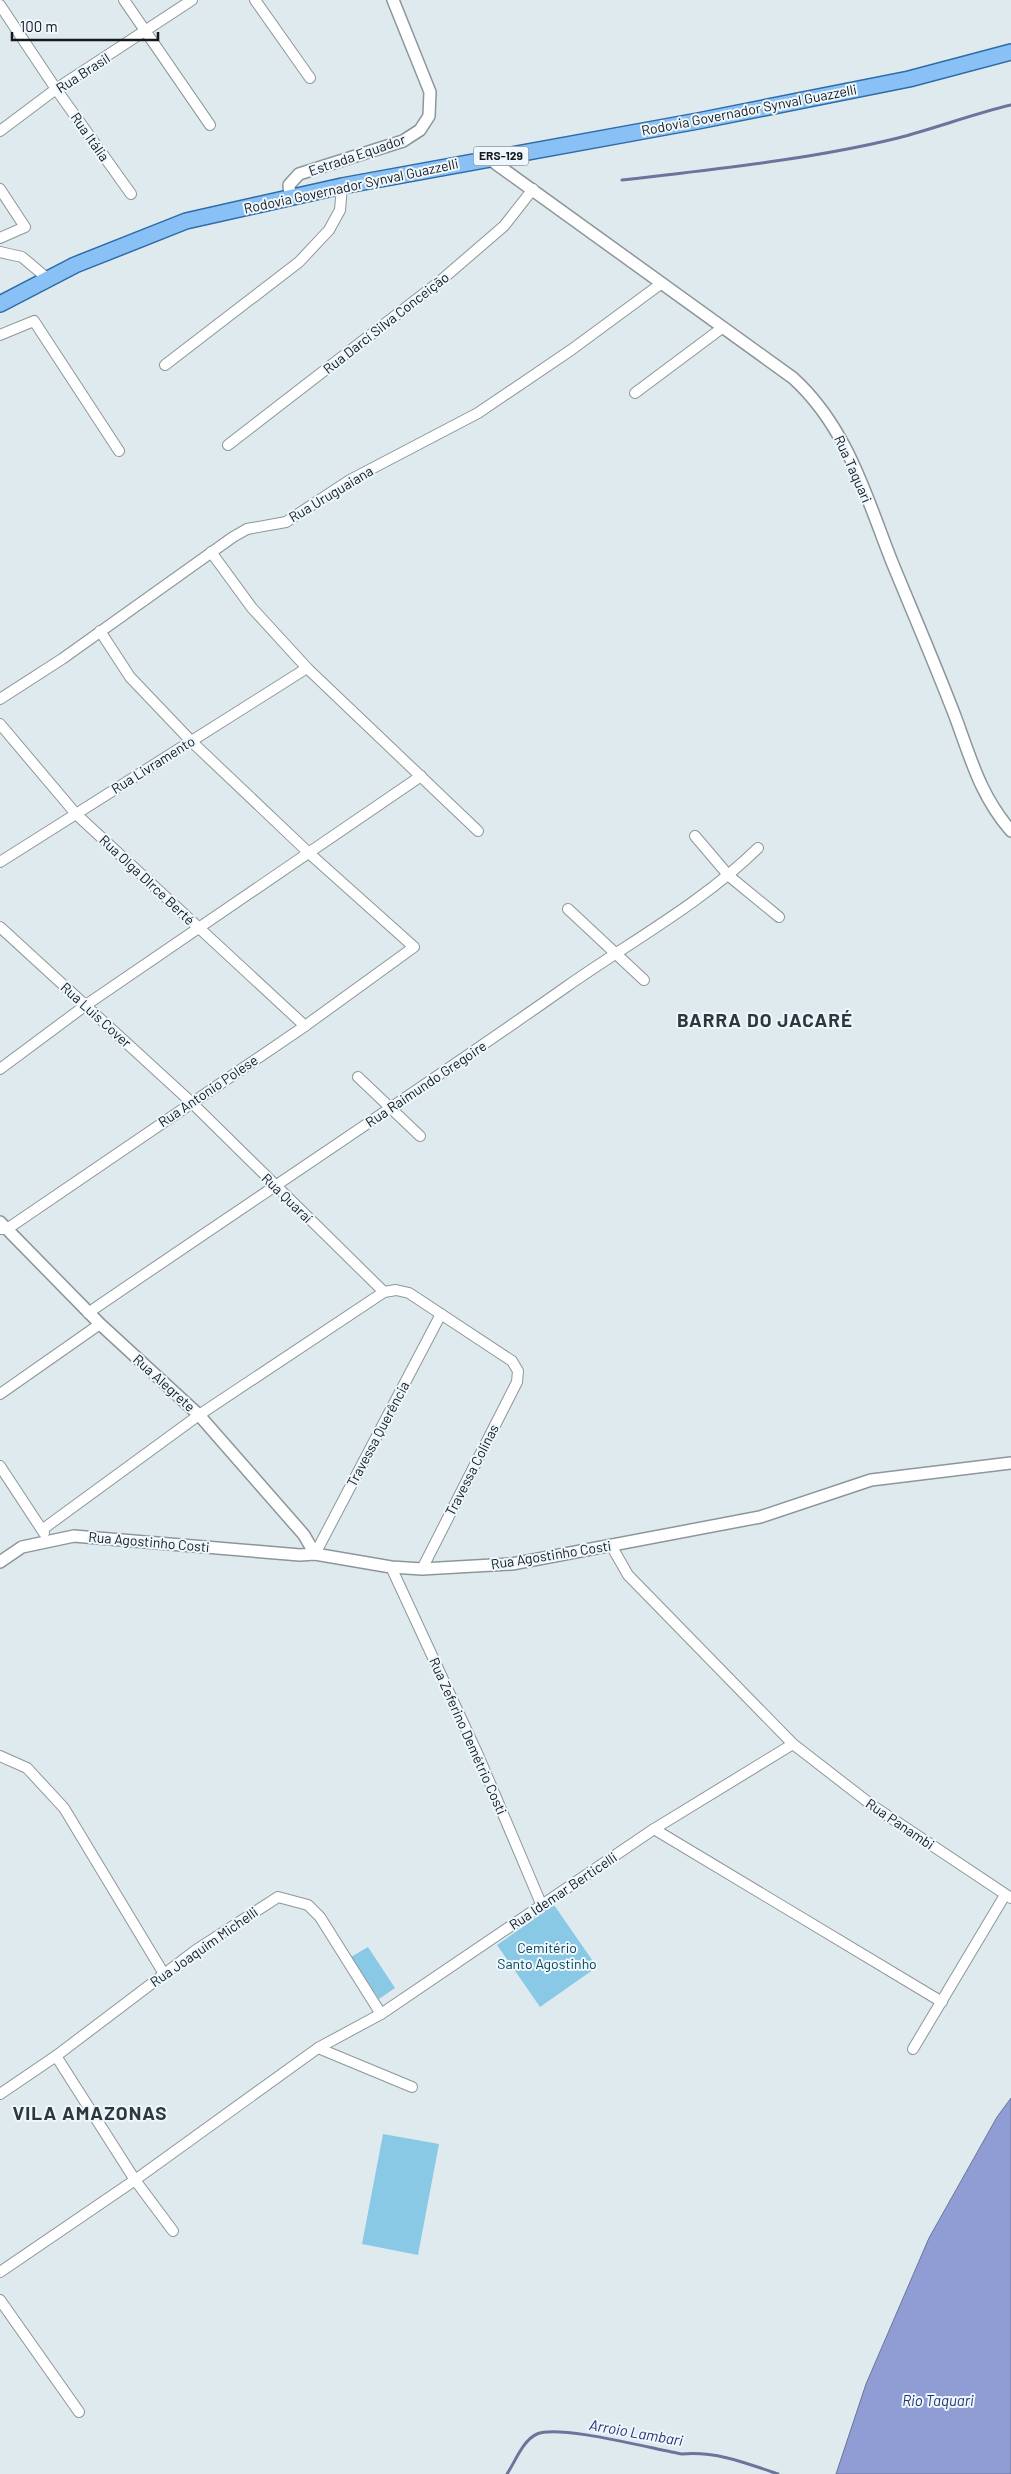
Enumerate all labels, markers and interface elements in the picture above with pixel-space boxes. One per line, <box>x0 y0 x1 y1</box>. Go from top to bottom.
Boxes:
scale bar <box>12 10 159 42</box>
text: 100 m <box>20 17 58 35</box>
street label: Rua Brasil <box>53 49 113 96</box>
street label: Rodovia Governador Synval Guazzelli <box>640 80 858 139</box>
street label: Rua Itália <box>67 109 113 164</box>
street label: Estrada Equador <box>306 130 408 179</box>
road number: ERS-129 <box>474 146 528 166</box>
street label: Rodovia Governador Synval Guazzelli <box>242 154 460 217</box>
street label: Rua Darcí Silva Conceição <box>319 268 452 377</box>
street label: Rua Taquari <box>831 432 876 505</box>
street label: Rua Uruguaiana <box>286 462 376 525</box>
street label: Rua Livramento <box>108 732 198 797</box>
street label: Rua Olga DIrce Berté <box>96 831 199 928</box>
street label: Rua Luis Cover <box>57 978 135 1051</box>
district label: BARRA DO JACARÉ <box>677 1008 853 1031</box>
street label: Rua Raimundo Gregoire <box>362 1037 489 1130</box>
street label: Rua Antonio Polese <box>155 1051 261 1130</box>
street label: Rua Quaraí <box>258 1169 316 1226</box>
street label: Rua Alegrete <box>130 1350 199 1415</box>
street label: Travessa Querência <box>343 1378 413 1490</box>
street label: Travessa Colinas <box>441 1421 502 1518</box>
street label: Rua Agostinho Costi <box>88 1528 210 1555</box>
street label: Rua Agostinho Costi <box>490 1537 612 1572</box>
street label: Rua Zeferino Demétrio Costi <box>426 1655 511 1817</box>
street label: Rua Panambi <box>863 1794 938 1853</box>
street label: Rua Idemar Berticelli <box>506 1848 620 1933</box>
street label: Rua Joaquim Michelli <box>146 1903 261 1990</box>
park label: Cemitério Santo Agostinho <box>497 1939 597 1972</box>
district label: VILA AMAZONAS <box>12 2101 168 2124</box>
water label: Rio Taquari <box>902 2391 974 2409</box>
water label: Arroio Lambari <box>588 2415 685 2449</box>

